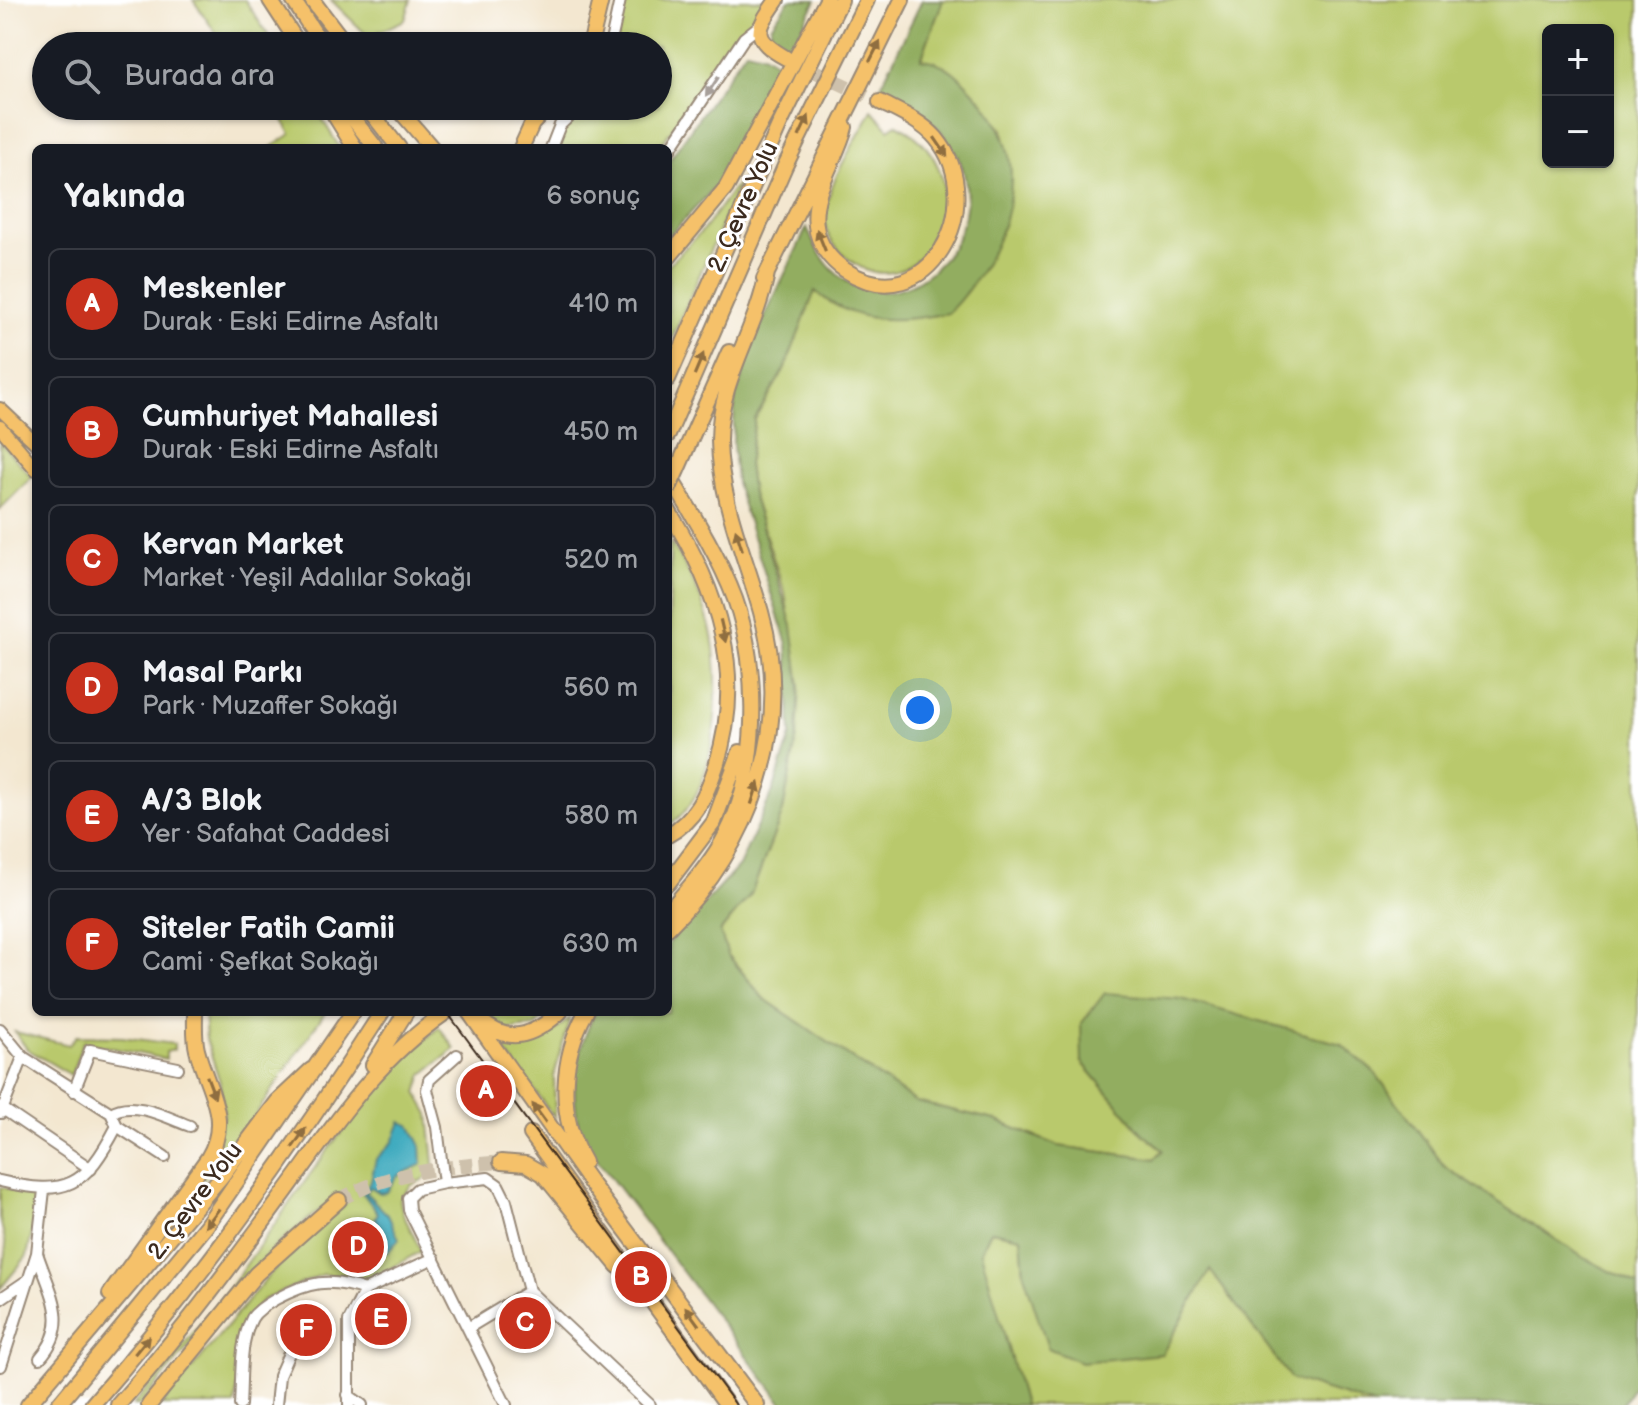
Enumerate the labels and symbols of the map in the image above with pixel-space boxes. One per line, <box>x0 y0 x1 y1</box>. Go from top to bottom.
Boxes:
one-way arrow <box>868 40 882 63</box>
one-way arrow <box>705 76 720 97</box>
one-way arrow <box>797 114 811 138</box>
street label: 2. Çevre Yolu <box>701 137 785 277</box>
one-way arrow <box>933 137 948 158</box>
one-way arrow <box>814 228 827 252</box>
one-way arrow <box>692 352 705 375</box>
one-way arrow <box>732 527 744 551</box>
one-way arrow <box>717 619 730 644</box>
your location <box>900 690 940 730</box>
one-way arrow <box>750 781 762 805</box>
pin: A <box>460 1061 512 1121</box>
one-way arrow <box>205 1075 218 1099</box>
one-way arrow <box>532 1103 548 1124</box>
one-way arrow <box>291 1128 306 1149</box>
street label: 2. Çevre Yolu <box>141 1136 249 1266</box>
one-way arrow <box>204 1207 220 1228</box>
pin: D <box>332 1217 384 1277</box>
pin: B <box>615 1247 667 1307</box>
pin: E <box>355 1289 407 1349</box>
pin: C <box>499 1293 551 1353</box>
pin: F <box>280 1300 332 1360</box>
one-way arrow <box>684 1306 700 1327</box>
one-way arrow <box>133 1336 150 1356</box>

